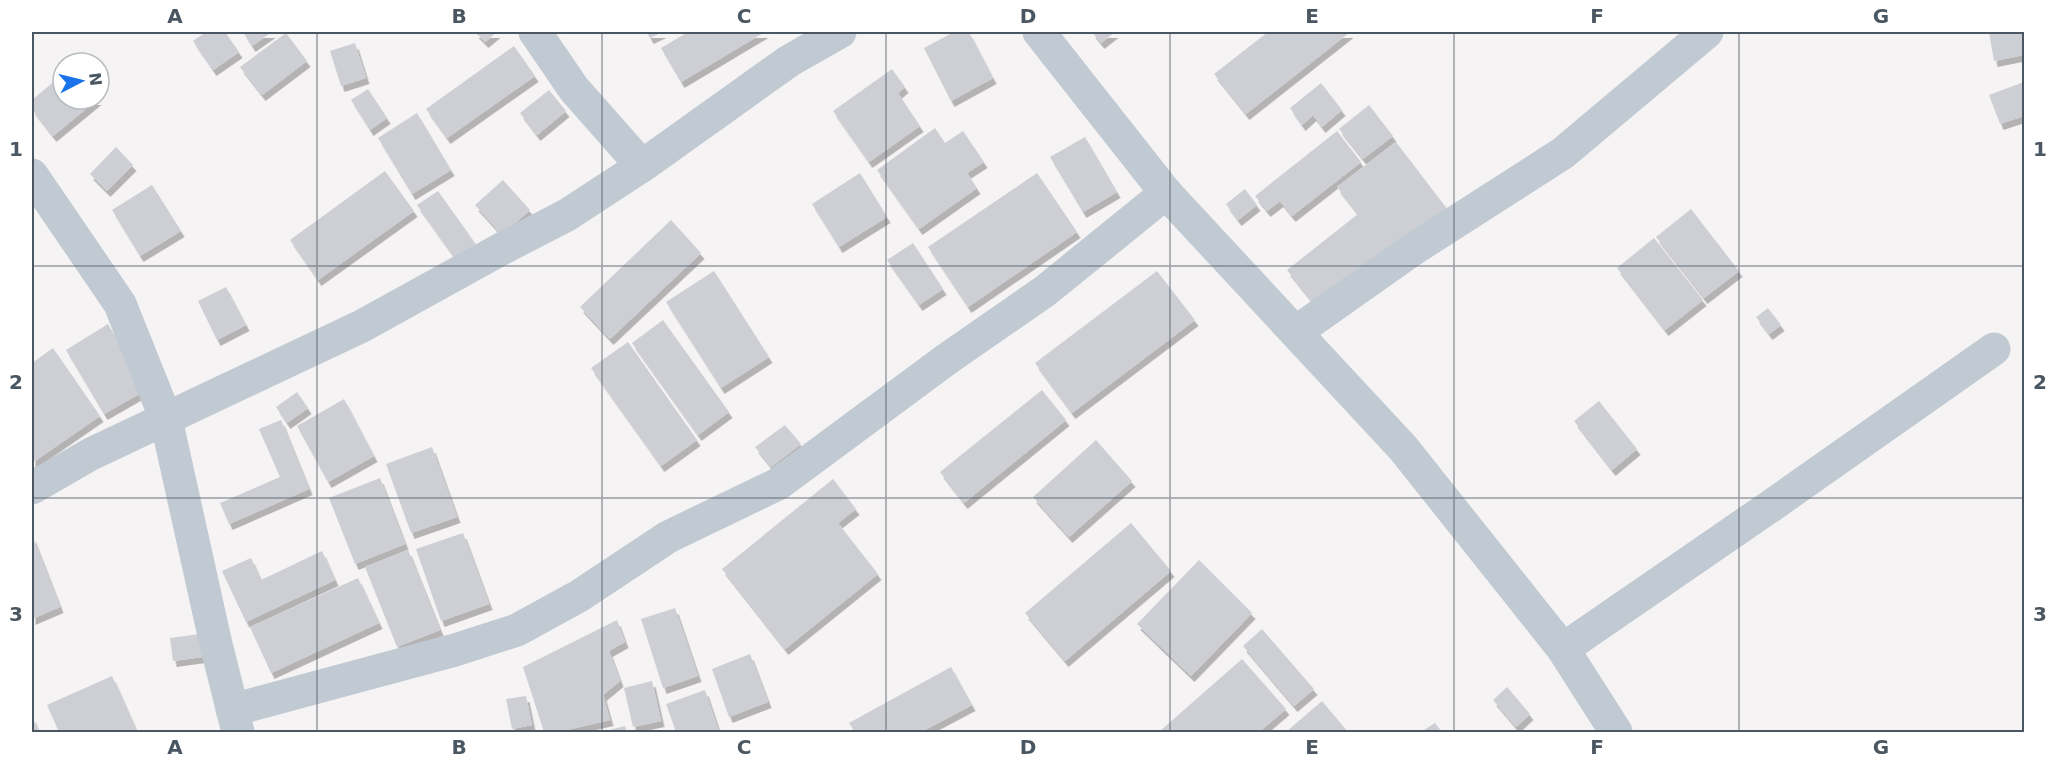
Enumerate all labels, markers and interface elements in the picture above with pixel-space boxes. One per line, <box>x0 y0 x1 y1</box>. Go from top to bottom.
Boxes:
text: A <box>167 4 183 28</box>
text: B <box>451 4 467 28</box>
text: C <box>737 4 751 28</box>
text: D <box>1020 4 1036 28</box>
text: E <box>1305 4 1319 28</box>
text: F <box>1590 4 1604 28</box>
text: G <box>1873 4 1889 28</box>
north arrow <box>51 51 111 111</box>
text: N <box>85 71 106 87</box>
text: 1 <box>9 137 23 161</box>
text: 1 <box>2033 137 2047 161</box>
text: 2 <box>9 370 23 394</box>
text: 2 <box>2033 370 2047 394</box>
text: 3 <box>9 602 23 626</box>
text: 3 <box>2033 602 2047 626</box>
text: A <box>167 735 183 759</box>
text: B <box>451 735 467 759</box>
text: C <box>737 735 751 759</box>
text: D <box>1020 735 1036 759</box>
text: E <box>1305 735 1319 759</box>
text: F <box>1590 735 1604 759</box>
text: G <box>1873 735 1889 759</box>

